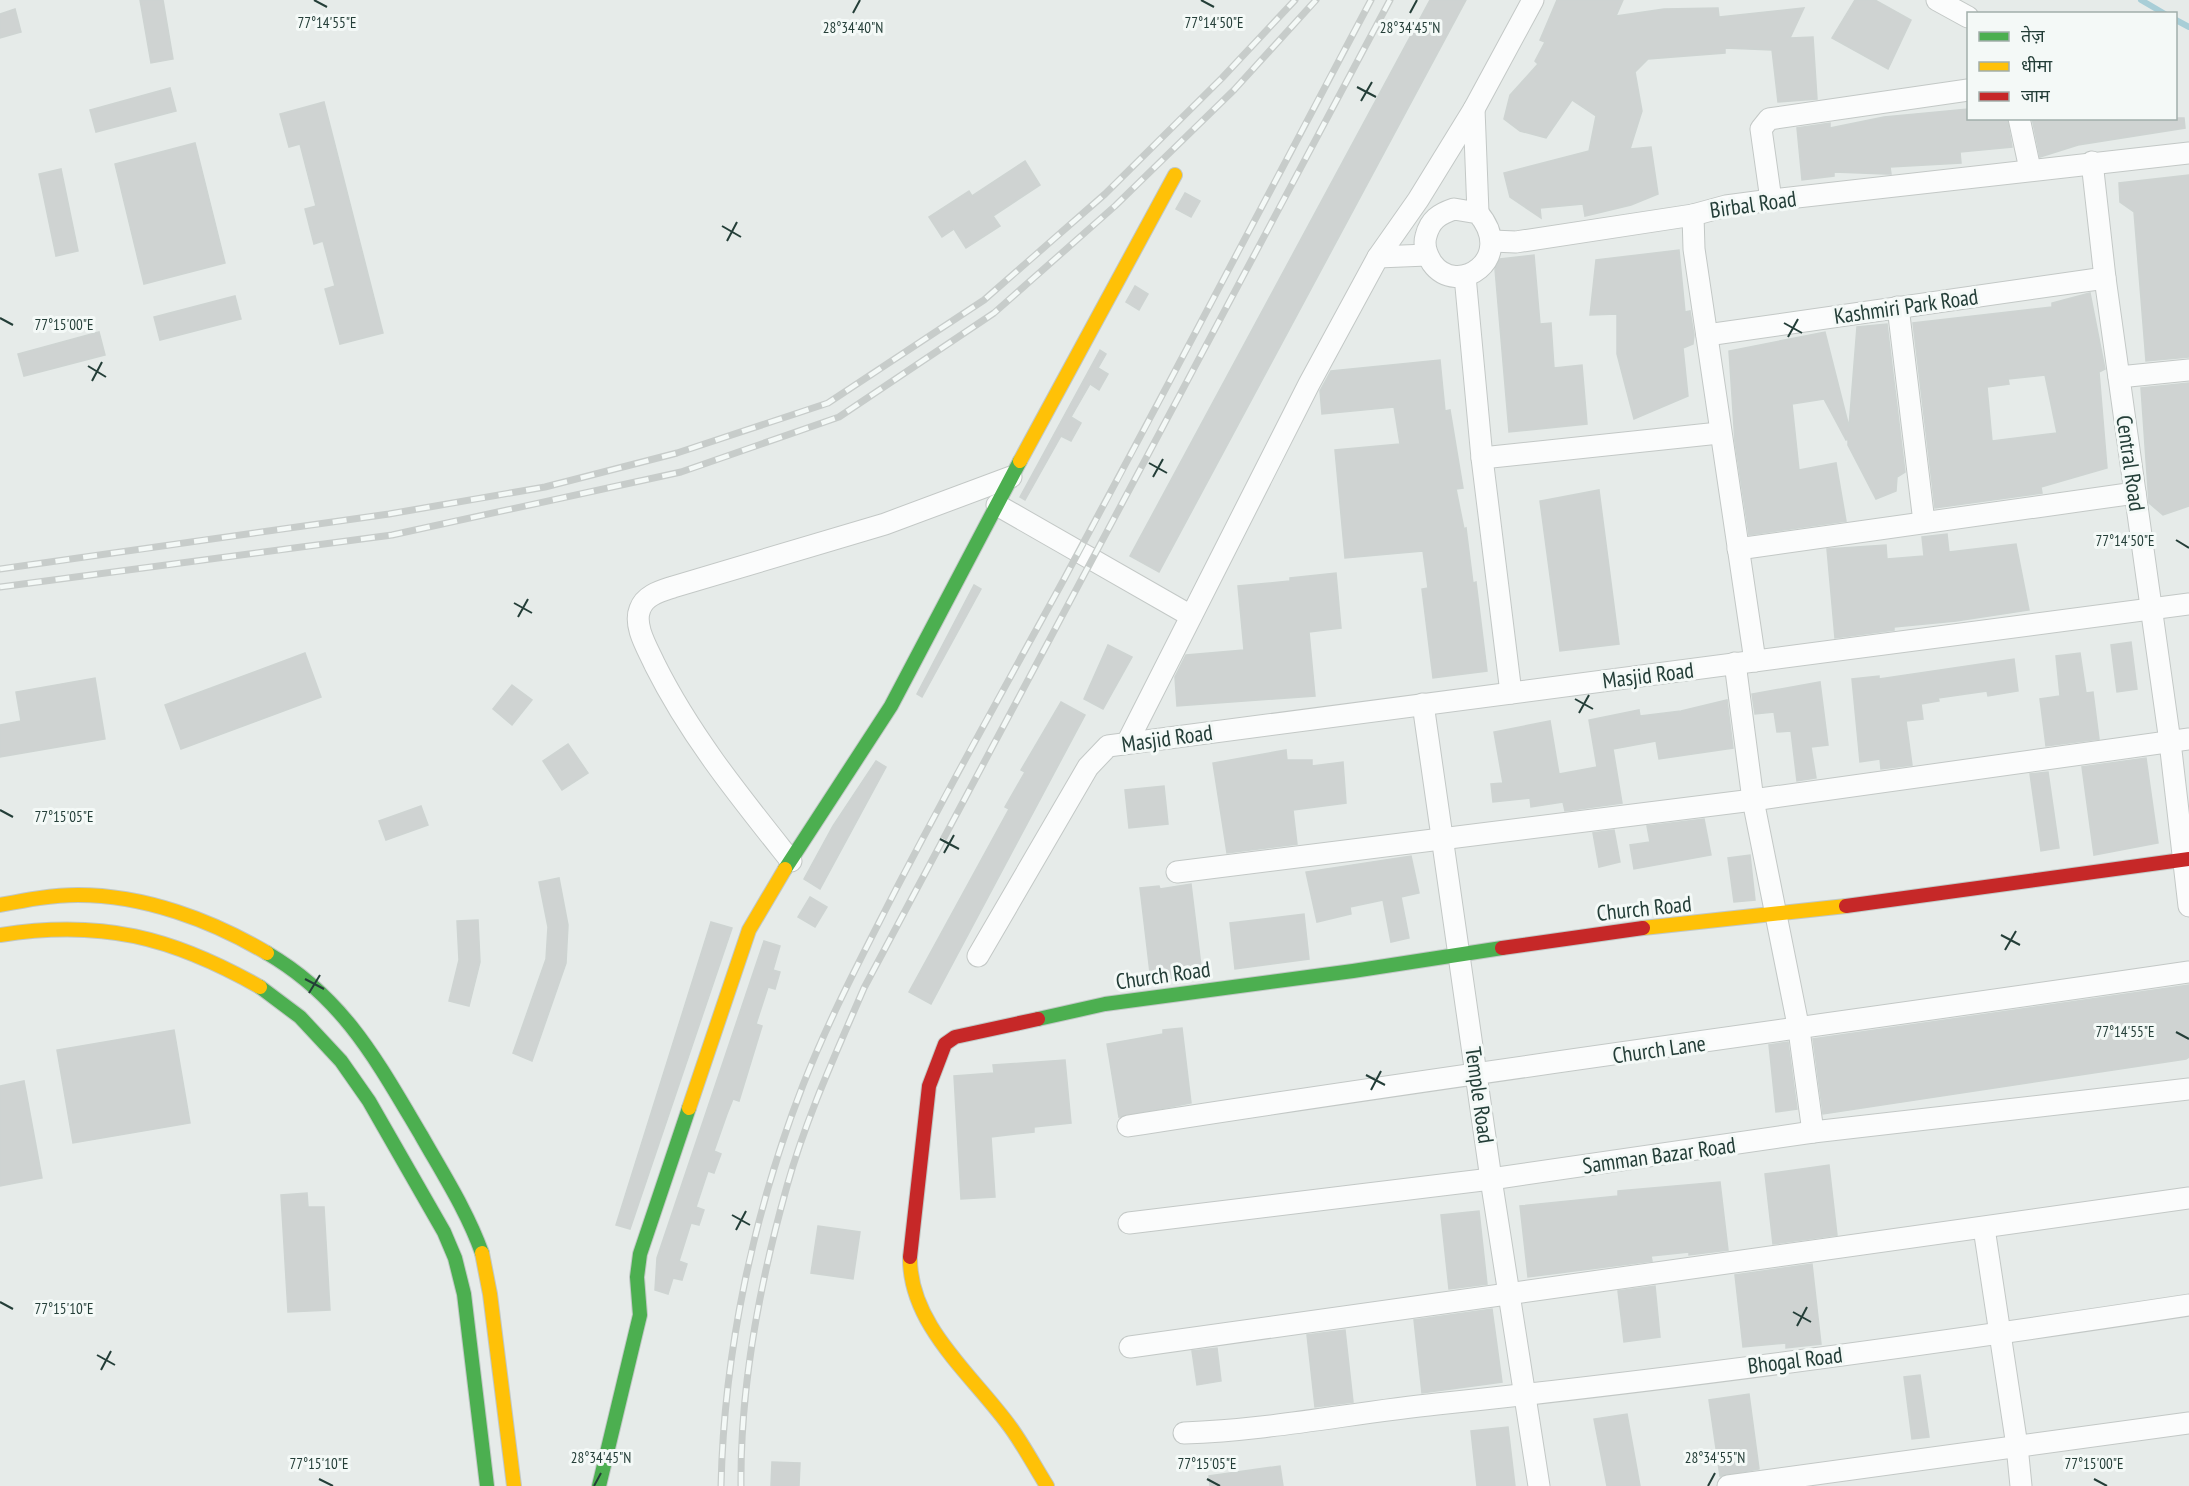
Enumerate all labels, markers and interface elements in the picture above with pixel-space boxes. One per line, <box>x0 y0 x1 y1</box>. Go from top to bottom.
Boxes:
legend <box>1967 12 2177 120</box>
text: 77°14'55"E <box>297 13 357 32</box>
text: 77°14'50"E <box>1184 13 1244 32</box>
text: 28°34'40"N <box>823 18 883 37</box>
text: 28°34'45"N <box>1380 18 1440 37</box>
text: तेज़ <box>2021 24 2045 47</box>
text: धीमा <box>2021 54 2052 77</box>
text: जाम <box>2021 84 2051 107</box>
street label: Birbal Road <box>1708 184 1798 224</box>
street label: Kashmiri Park Road <box>1832 282 1980 330</box>
text: 77°15'00"E <box>34 315 94 334</box>
street label: Central Road <box>2110 413 2152 513</box>
text: 77°14'50"E <box>2095 531 2155 550</box>
street label: Masjid Road <box>1601 656 1695 694</box>
street label: Masjid Road <box>1120 718 1214 758</box>
text: 77°15'05"E <box>34 807 94 826</box>
street label: Church Road <box>1595 889 1693 927</box>
street label: Church Road <box>1114 955 1212 995</box>
text: 77°14'55"E <box>2095 1022 2155 1041</box>
street label: Church Lane <box>1611 1029 1707 1069</box>
street label: Temple Road <box>1459 1045 1501 1145</box>
street label: Samman Bazar Road <box>1581 1130 1737 1180</box>
text: 77°15'10"E <box>34 1299 94 1318</box>
street label: Bhogal Road <box>1746 1340 1844 1380</box>
text: 28°34'45"N <box>571 1448 631 1467</box>
text: 28°34'55"N <box>1685 1448 1745 1467</box>
text: 77°15'10"E <box>289 1454 349 1473</box>
text: 77°15'05"E <box>1177 1454 1237 1473</box>
text: 77°15'00"E <box>2064 1454 2124 1473</box>

